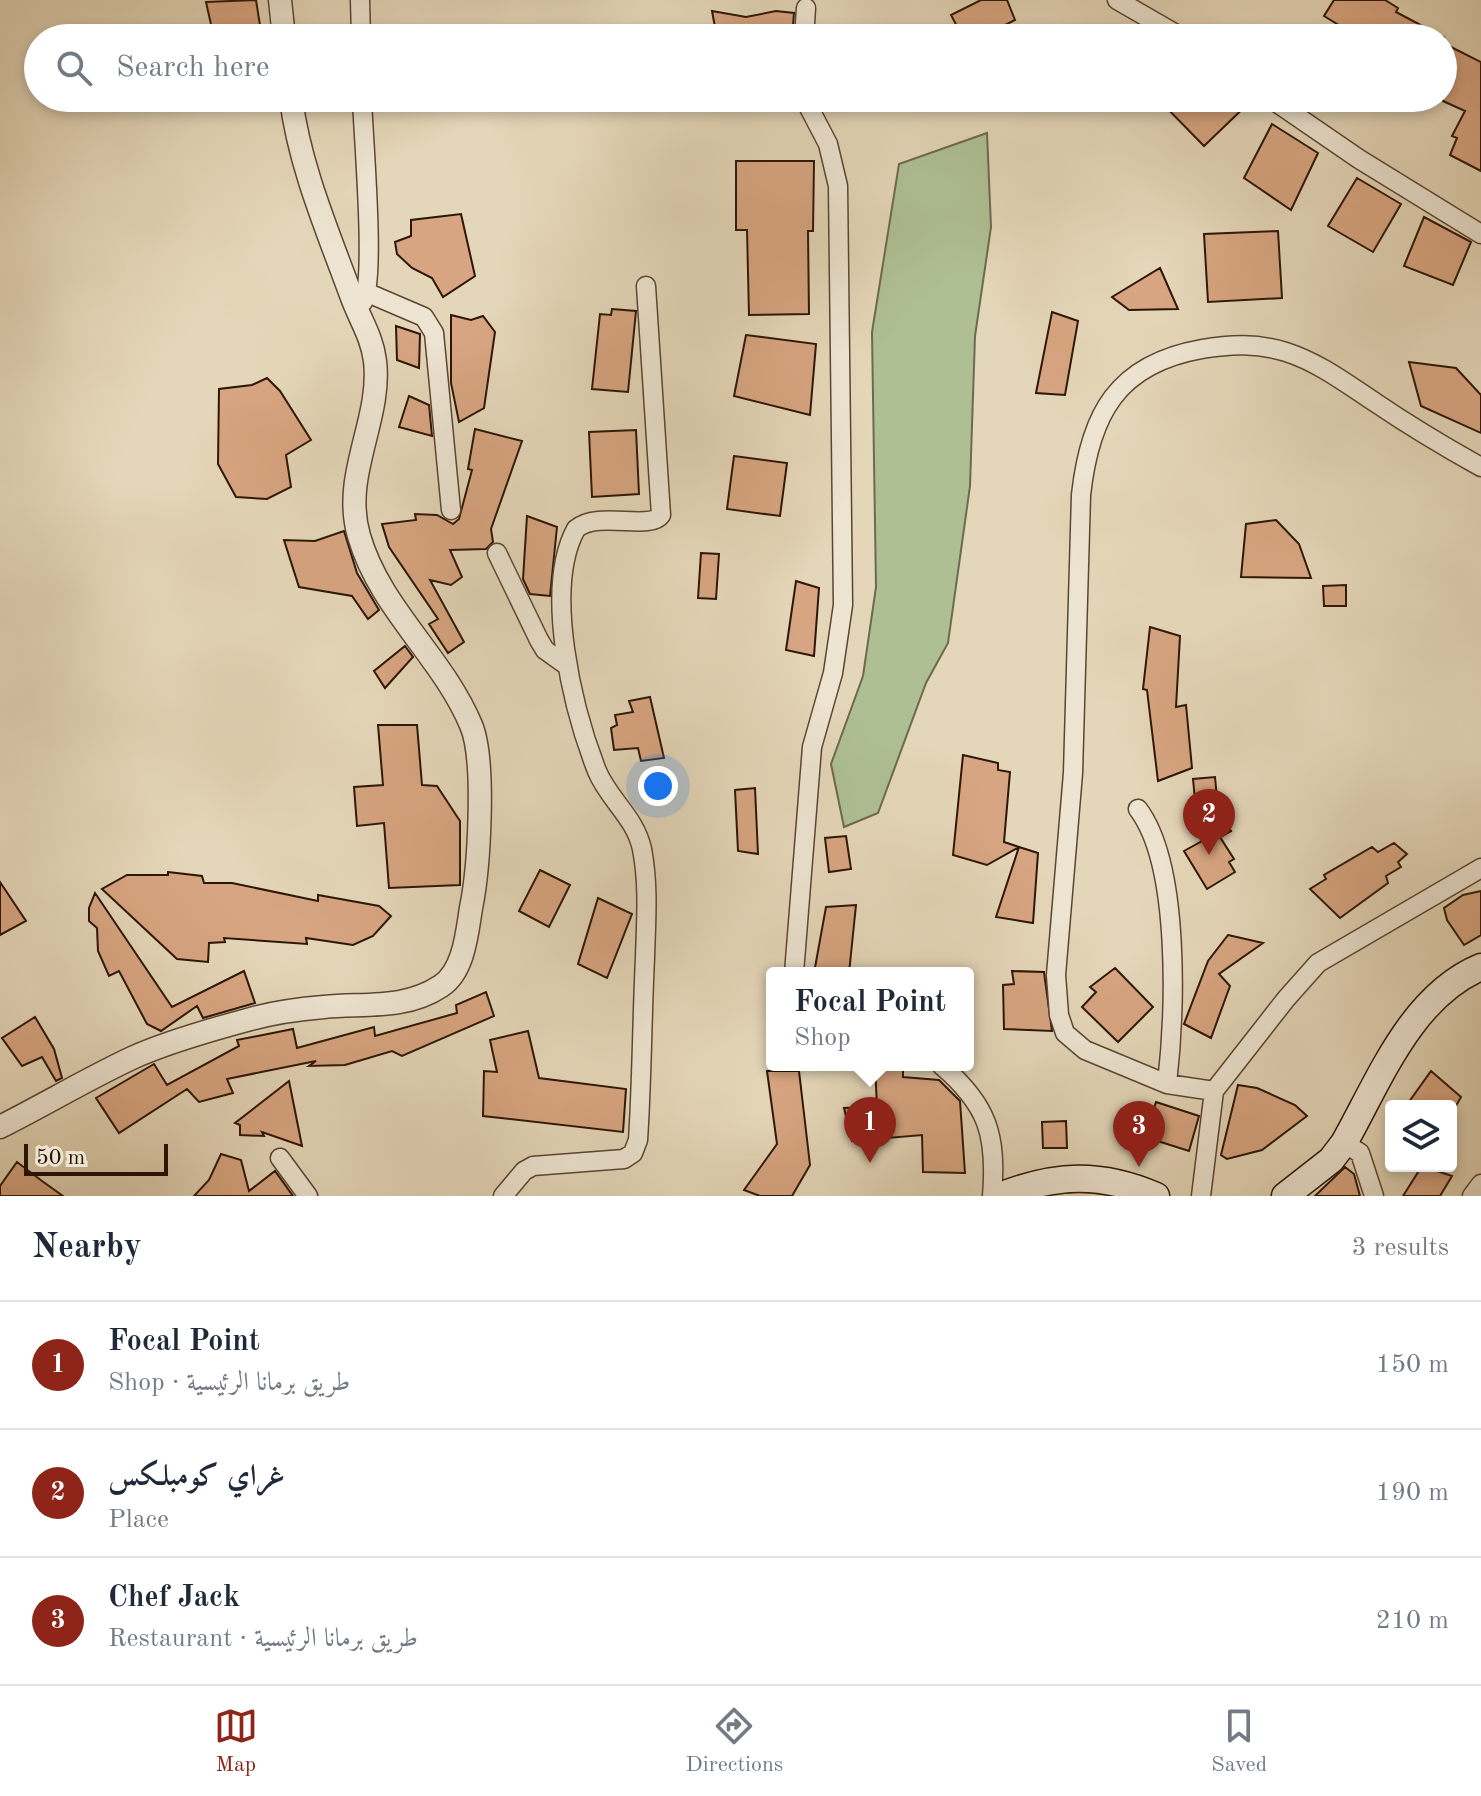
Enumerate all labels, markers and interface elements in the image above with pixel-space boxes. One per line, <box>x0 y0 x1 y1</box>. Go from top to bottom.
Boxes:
search box <box>24 24 1457 112</box>
icon: search <box>52 46 96 90</box>
text: Search here <box>116 53 270 83</box>
your location <box>638 766 678 806</box>
pin: 2 <box>1183 789 1235 855</box>
popup <box>766 967 974 1071</box>
text: Focal Point <box>794 988 946 1018</box>
text: Shop <box>794 1025 851 1051</box>
pin: 1 <box>844 1097 896 1163</box>
map controls <box>1385 1100 1457 1172</box>
button: layers <box>1385 1100 1457 1172</box>
pin: 3 <box>1113 1101 1165 1167</box>
scale bar <box>24 1140 168 1176</box>
text: 50 m <box>36 1147 85 1169</box>
text: Nearby <box>32 1231 142 1265</box>
text: 3 results <box>1351 1235 1449 1261</box>
text: Focal Point <box>108 1327 260 1357</box>
text: 1 <box>50 1352 66 1378</box>
text: 150 m <box>1376 1352 1449 1378</box>
text: Shop · طريق برمانا الرئيسية <box>108 1370 350 1396</box>
text: غراي كومبلكس <box>108 1462 285 1492</box>
text: 2 <box>50 1480 66 1506</box>
text: 190 m <box>1376 1480 1449 1506</box>
text: Place <box>108 1507 169 1533</box>
text: Chef Jack <box>108 1583 240 1613</box>
text: 3 <box>50 1608 66 1634</box>
text: 210 m <box>1376 1608 1449 1634</box>
text: Restaurant · طريق برمانا الرئيسية <box>108 1626 418 1652</box>
tab: Map <box>214 1704 258 1779</box>
tab: Directions <box>686 1704 783 1779</box>
tab: Saved <box>1211 1704 1267 1779</box>

